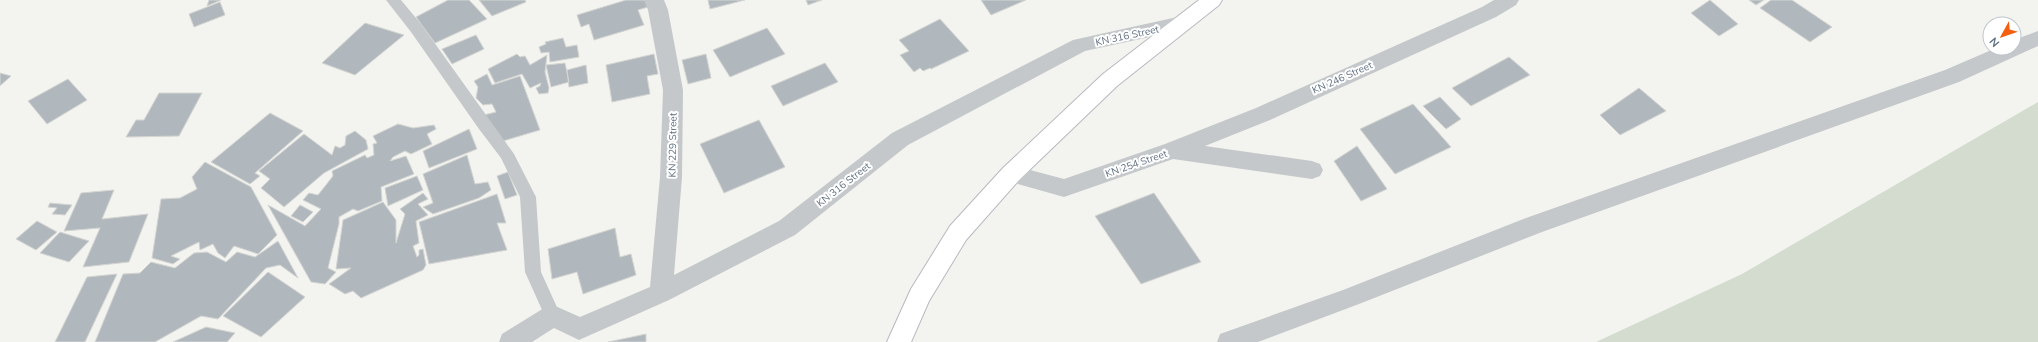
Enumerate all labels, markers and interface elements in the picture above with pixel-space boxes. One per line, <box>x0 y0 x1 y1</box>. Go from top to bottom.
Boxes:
north arrow <box>1982 16 2022 56</box>
street label: KN 316 Street <box>1094 22 1161 49</box>
text: N <box>1986 35 2002 50</box>
street label: KN 246 Street <box>1310 58 1375 97</box>
street label: KN 229 Street <box>665 112 680 177</box>
street label: KN 254 Street <box>1103 147 1169 180</box>
street label: KN 316 Street <box>814 159 873 209</box>

